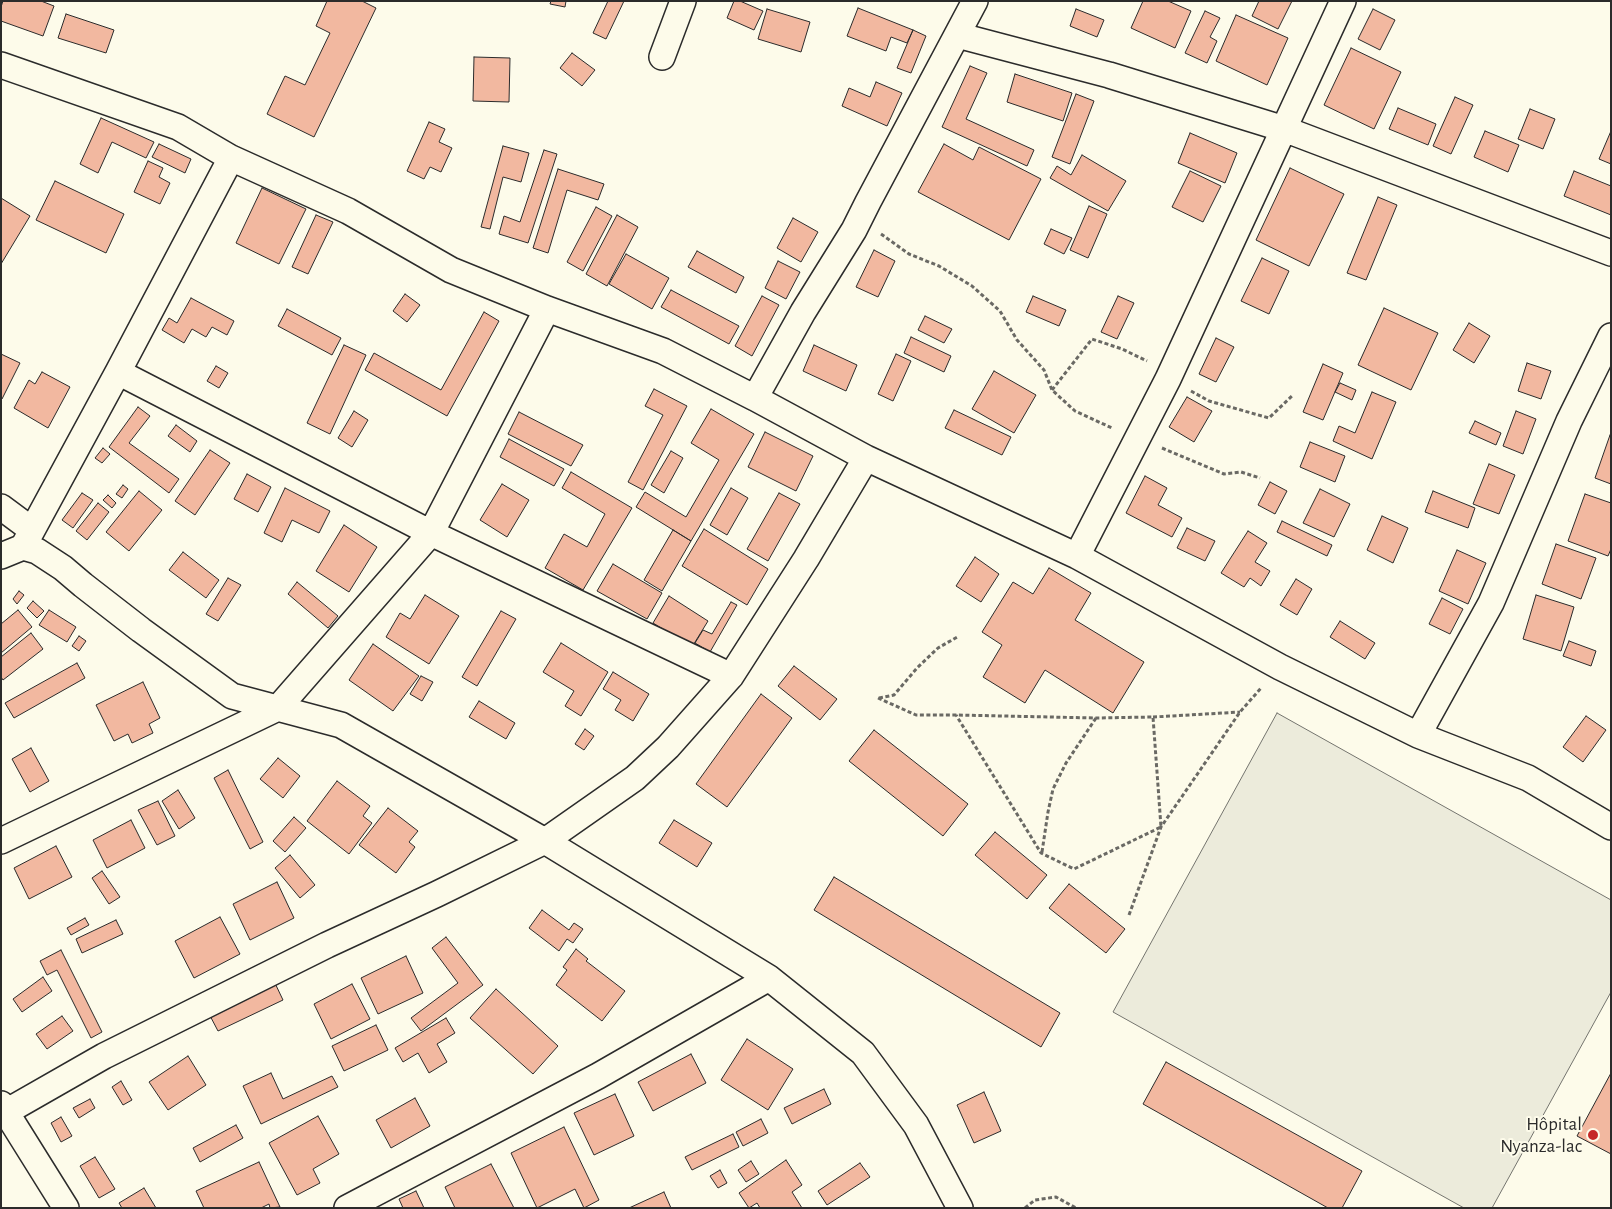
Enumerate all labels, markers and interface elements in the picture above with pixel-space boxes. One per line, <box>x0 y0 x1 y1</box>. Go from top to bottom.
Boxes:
place label: Hôpital Nyanza-lac <box>1500 1113 1582 1157</box>
marker: Hôpital Nyanza-lac <box>1586 1128 1600 1142</box>

